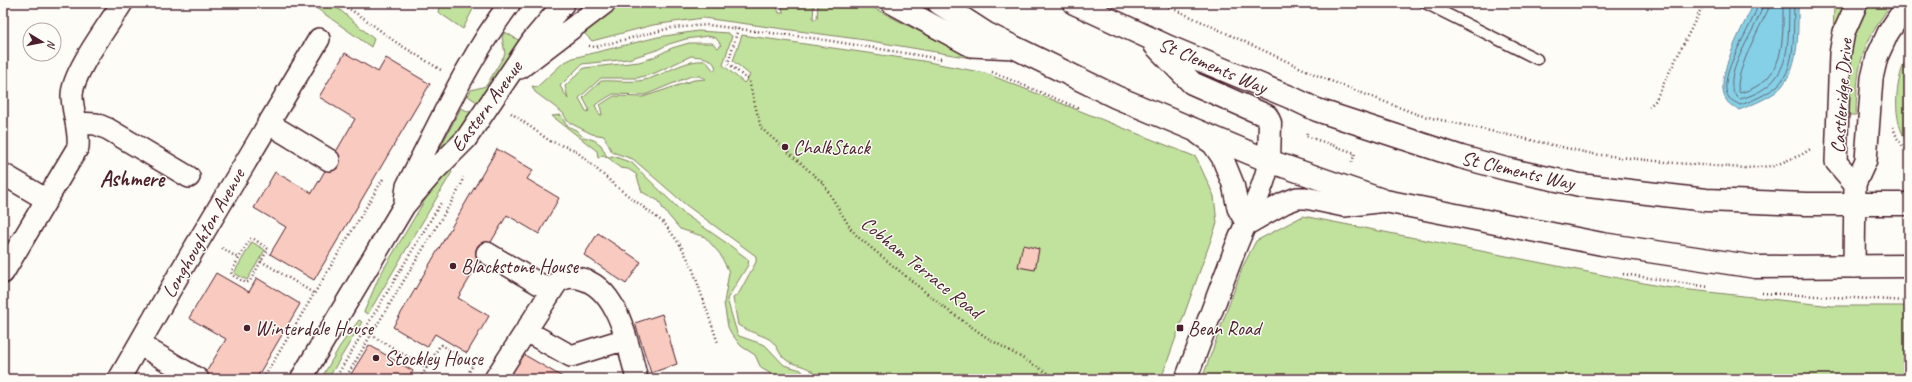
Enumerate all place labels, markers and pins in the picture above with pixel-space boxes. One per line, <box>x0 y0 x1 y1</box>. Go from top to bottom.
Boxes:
place label: ChalkStack <box>793 135 872 160</box>
marker: ChalkStack <box>780 142 790 152</box>
place label: Blackstone House <box>461 254 579 279</box>
marker: Blackstone House <box>448 261 458 271</box>
place label: Winterdale House <box>255 316 374 341</box>
place label: Bean Road <box>1188 316 1264 341</box>
marker: Winterdale House <box>242 323 252 333</box>
marker: Bean Road <box>1175 323 1185 333</box>
place label: Stockley House <box>384 346 484 371</box>
marker: Stockley House <box>371 353 381 363</box>

